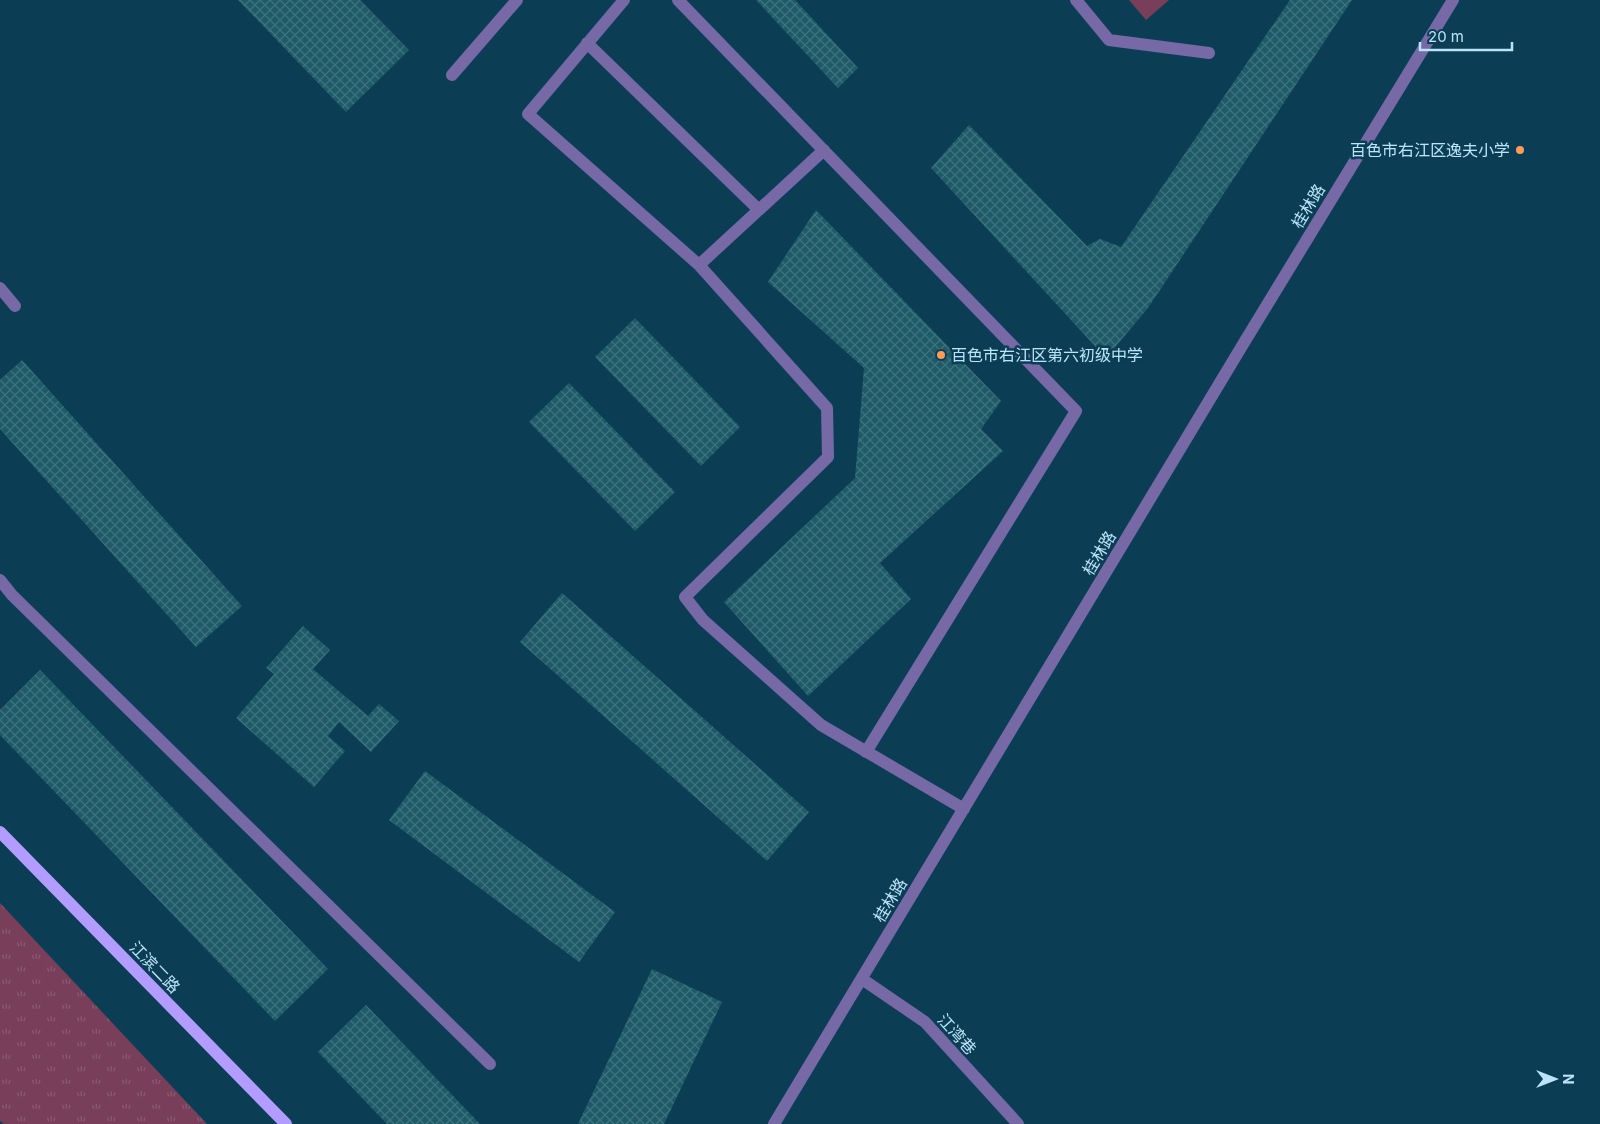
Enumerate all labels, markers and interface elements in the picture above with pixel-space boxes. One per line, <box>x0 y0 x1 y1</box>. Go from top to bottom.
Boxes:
scale bar <box>1420 20 1512 52</box>
text: 20 m <box>1428 27 1464 46</box>
place label: 百色市右江区逸夫小学 <box>1350 140 1510 160</box>
marker: 百色市右江区逸夫小学 <box>1514 144 1526 156</box>
street label: 桂林路 <box>1287 180 1329 232</box>
place label: 百色市右江区第六初级中学 <box>951 345 1143 365</box>
marker: 百色市右江区第六初级中学 <box>935 349 947 361</box>
street label: 桂林路 <box>1078 527 1120 579</box>
street label: 桂林路 <box>869 874 911 926</box>
street label: 江滨二路 <box>126 937 184 997</box>
street label: 江湾巷 <box>934 1009 980 1059</box>
north arrow <box>1530 1054 1580 1104</box>
text: N <box>1560 1074 1577 1084</box>

